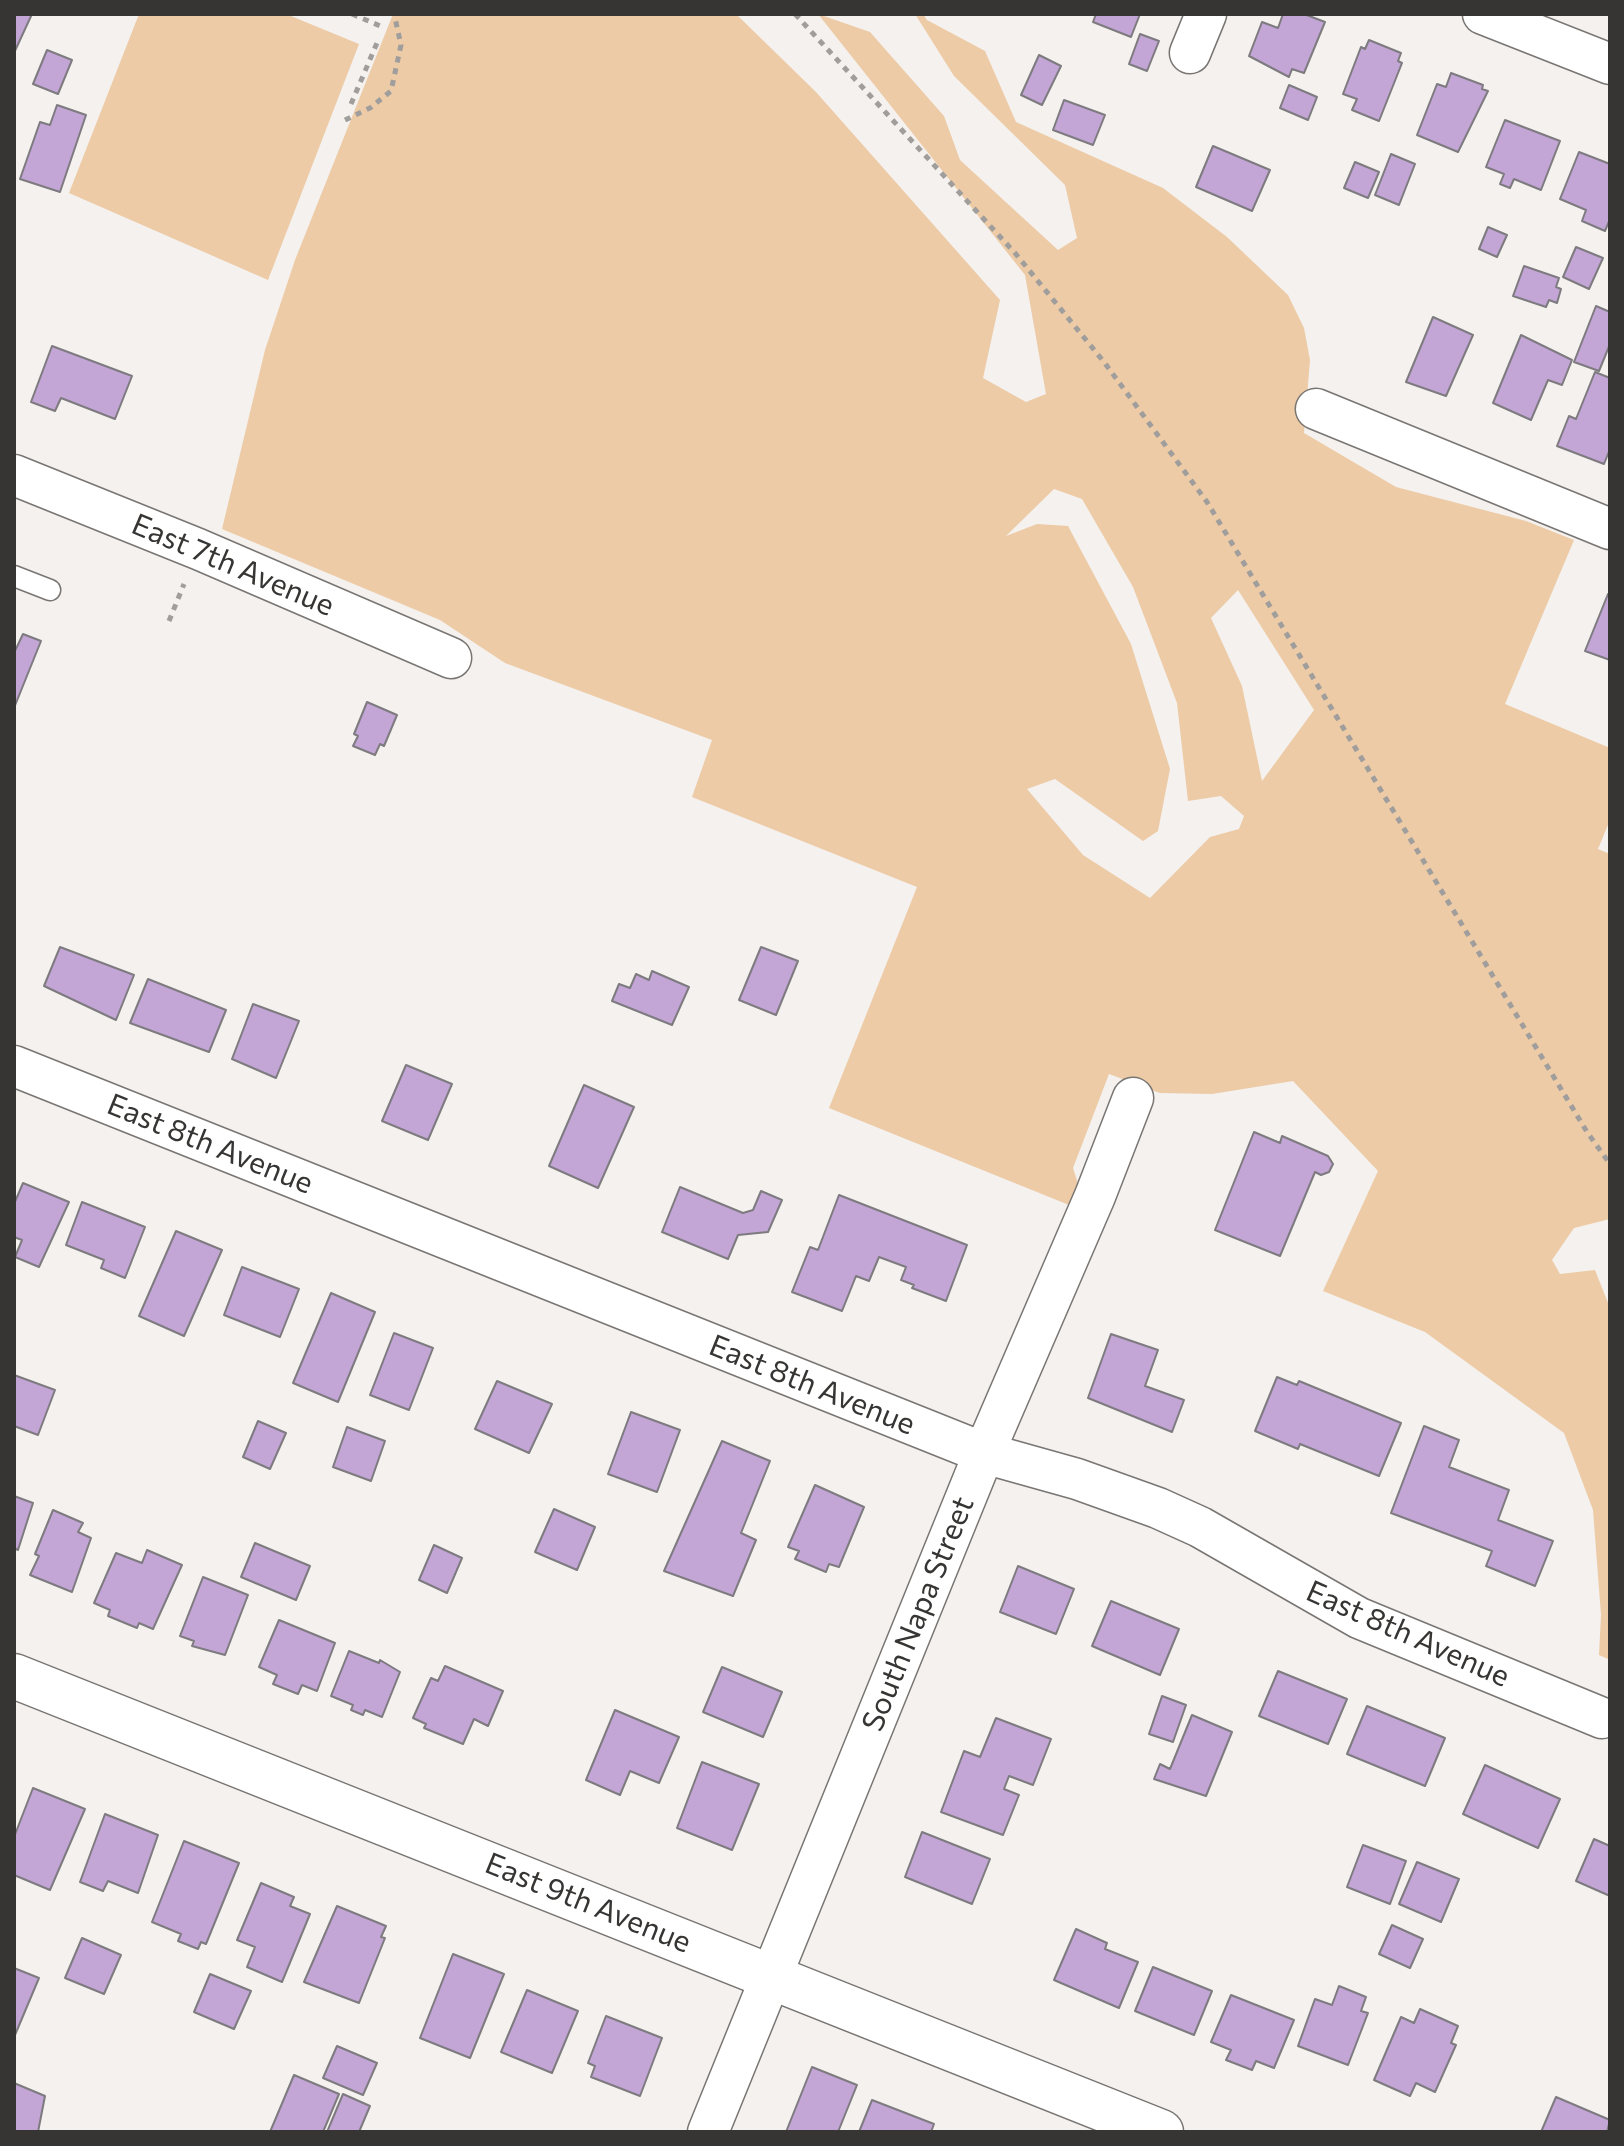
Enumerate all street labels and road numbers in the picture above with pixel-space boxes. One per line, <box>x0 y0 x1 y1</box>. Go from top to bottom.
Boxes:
street label: East 7th Avenue <box>126 506 340 624</box>
street label: East 8th Avenue <box>102 1086 318 1202</box>
street label: East 8th Avenue <box>704 1327 920 1443</box>
street label: South Napa Street <box>855 1491 981 1737</box>
street label: East 8th Avenue <box>1301 1573 1515 1695</box>
street label: East 9th Avenue <box>480 1845 696 1961</box>

